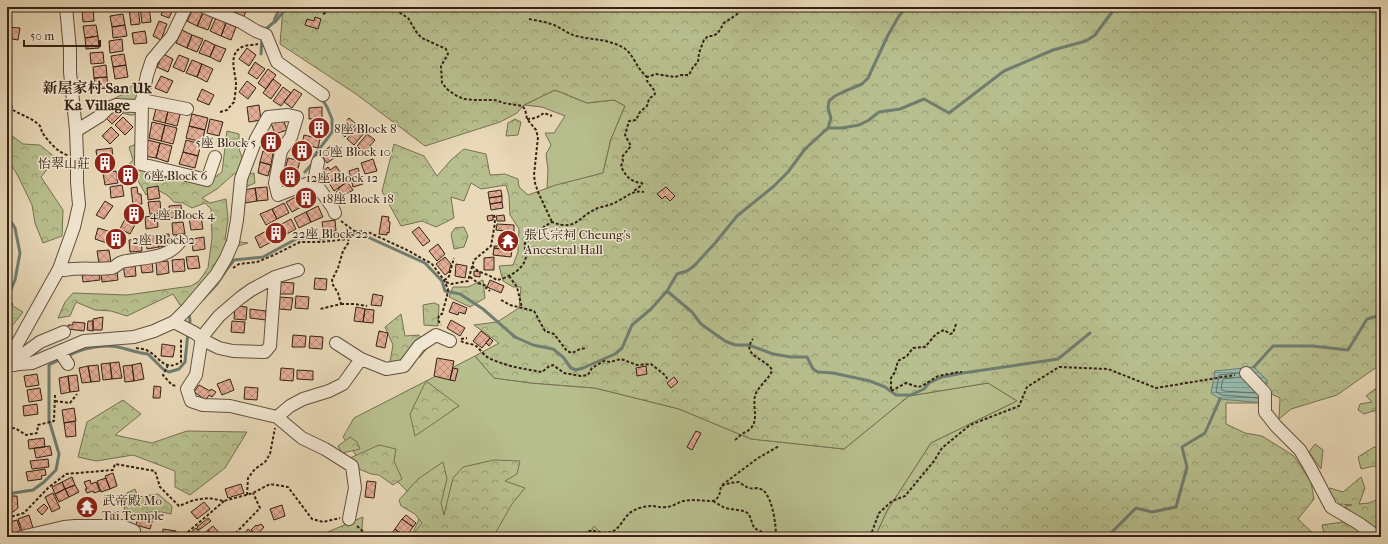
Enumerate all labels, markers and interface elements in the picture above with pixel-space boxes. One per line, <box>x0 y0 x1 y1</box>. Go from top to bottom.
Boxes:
scale bar <box>24 22 100 48</box>
text: 50 m <box>30 29 54 43</box>
district label: 新屋家村 San Uk Ka Village <box>42 79 153 114</box>
building icon: 8座 Block 8 <box>306 115 332 141</box>
place label: 8座 Block 8 <box>334 121 397 136</box>
building icon: 5座 Block 5 <box>258 129 284 155</box>
place label: 5座 Block 5 <box>195 135 256 150</box>
building icon: 10座 Block 10 <box>289 138 315 164</box>
place label: 10座 Block 10 <box>318 144 391 159</box>
building icon: 怡翠山莊 <box>92 150 118 176</box>
place label: 怡翠山莊 <box>38 156 90 171</box>
building icon: 6座 Block 6 <box>115 162 141 188</box>
building icon: 12座 Block 12 <box>277 164 303 190</box>
place label: 6座 Block 6 <box>144 168 209 183</box>
place label: 12座 Block 12 <box>306 170 378 185</box>
building icon: 18座 Block 18 <box>293 185 319 211</box>
place label: 18座 Block 18 <box>322 191 394 206</box>
building icon: 4座 Block 4 <box>121 201 147 227</box>
place label: 4座 Block 4 <box>150 207 215 222</box>
building icon: 22座 Block 22 <box>263 220 289 246</box>
building icon: 2座 Block 2 <box>103 226 129 252</box>
place label: 22座 Block 22 <box>292 226 369 241</box>
place label: 張氏宗祠 Cheung's Ancestral Hall <box>523 227 631 257</box>
temple icon: 張氏宗祠 Cheung's Ancestral Hall <box>495 228 521 254</box>
place label: 2座 Block 2 <box>132 232 195 247</box>
place label: 武帝殿 Mo Tai Temple <box>102 493 165 523</box>
temple icon: 武帝殿 Mo Tai Temple <box>74 494 100 520</box>

